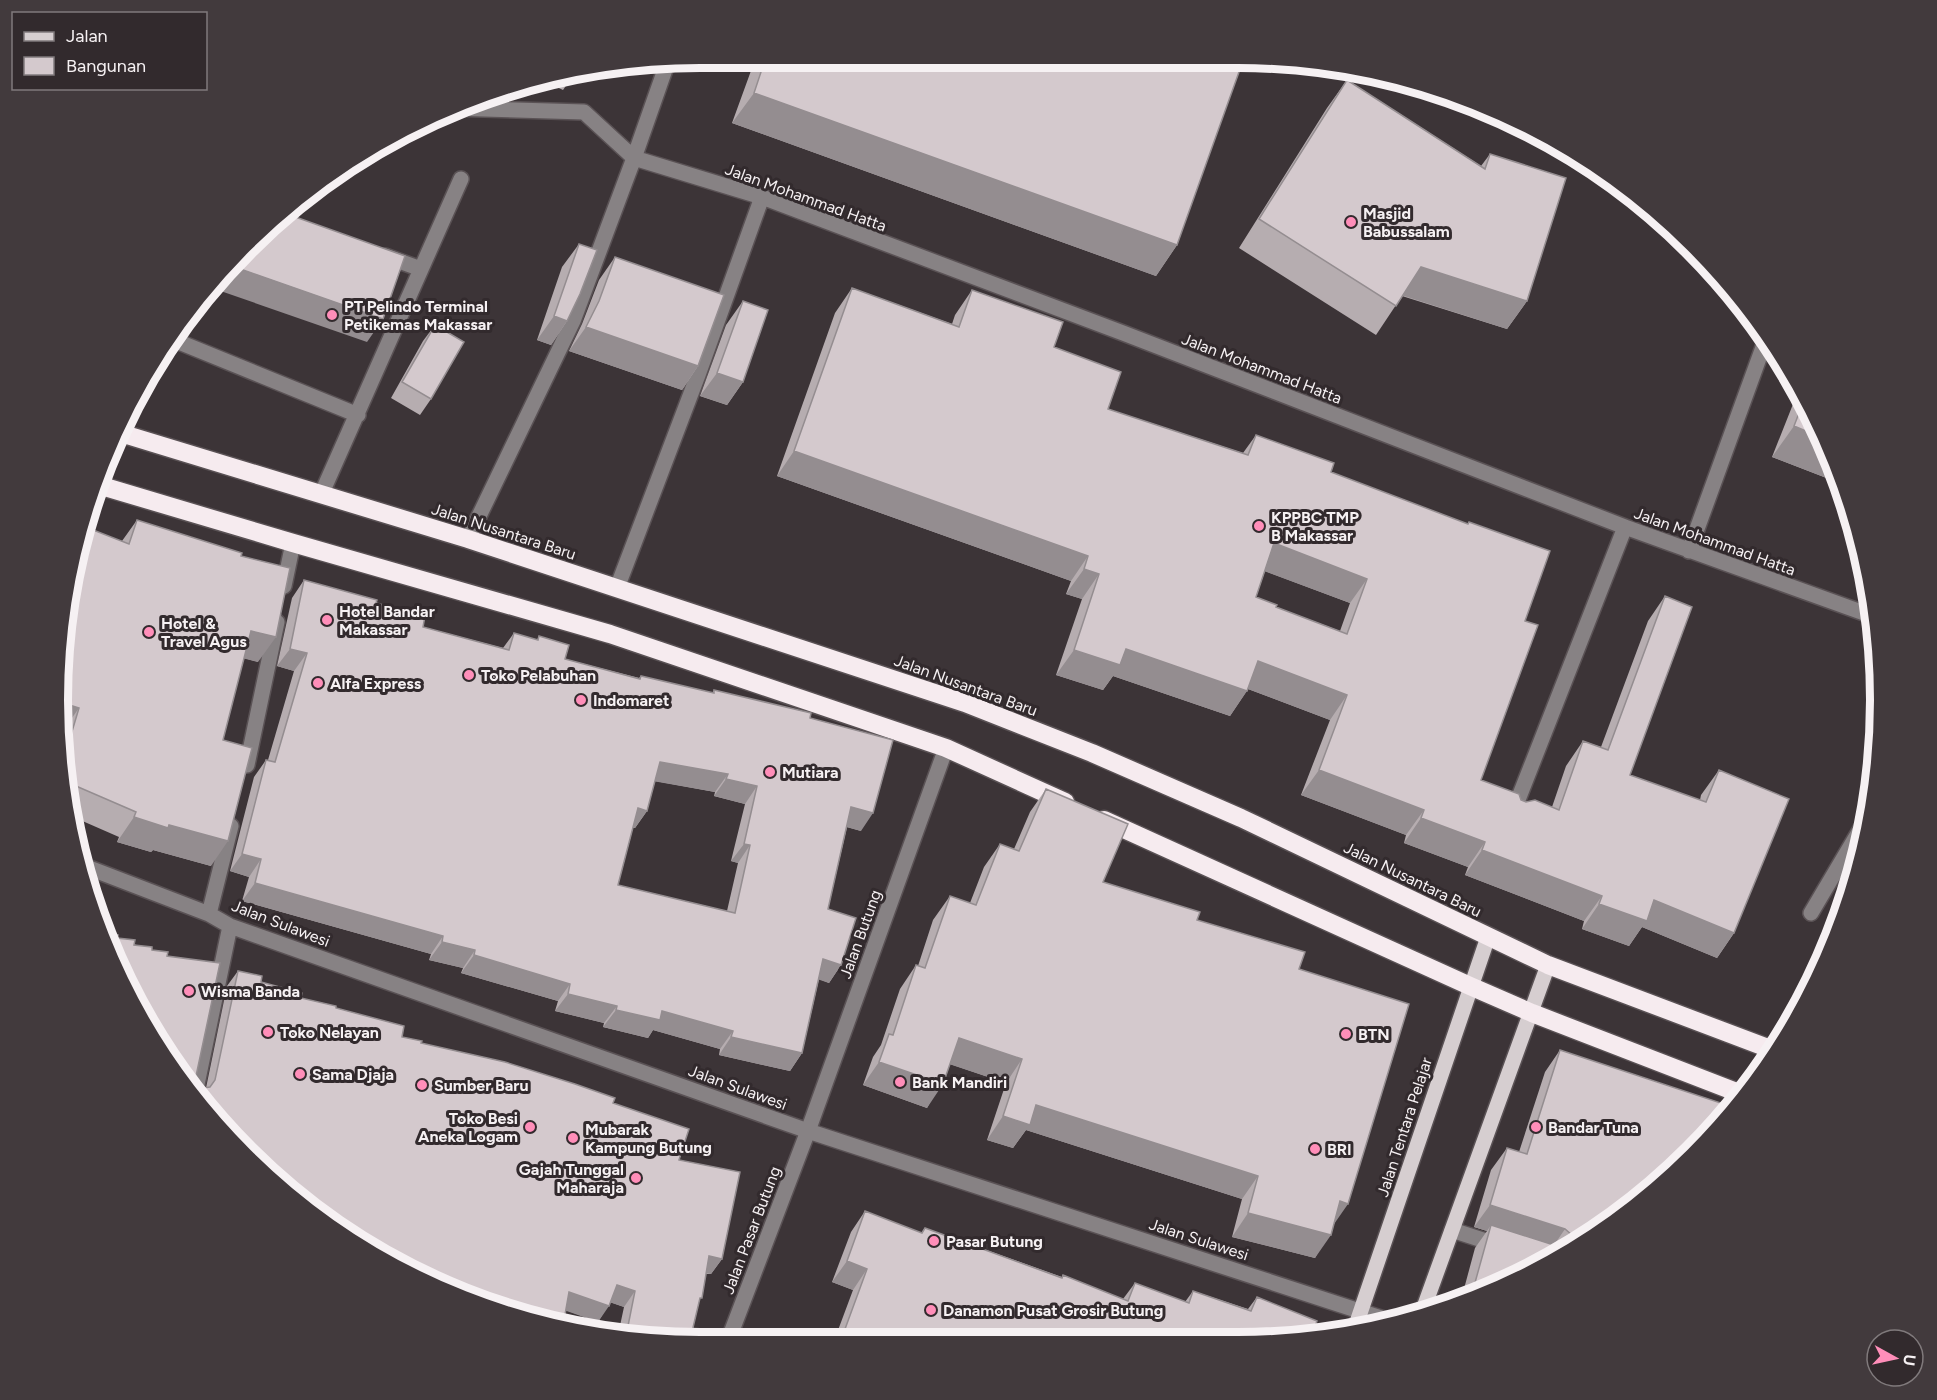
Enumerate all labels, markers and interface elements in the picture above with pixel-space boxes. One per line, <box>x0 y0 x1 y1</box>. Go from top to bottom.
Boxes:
legend <box>12 12 207 90</box>
text: Jalan <box>66 25 108 47</box>
text: Bangunan <box>66 55 146 77</box>
street label: Jalan Mohammad Hatta <box>723 159 889 235</box>
place label: Masjid Babussalam <box>1363 204 1450 241</box>
marker: Masjid Babussalam <box>1344 215 1358 229</box>
place label: PT Pelindo Terminal Petikemas Makassar <box>344 297 492 334</box>
marker: PT Pelindo Terminal Petikemas Makassar <box>325 308 339 322</box>
street label: Jalan Mohammad Hatta <box>1179 329 1345 408</box>
street label: Jalan Nusantara Baru <box>429 499 578 564</box>
street label: Jalan Mohammad Hatta <box>1632 503 1798 579</box>
place label: KPPBC TMP B Makassar <box>1271 508 1359 545</box>
marker: KPPBC TMP B Makassar <box>1252 519 1266 533</box>
place label: Hotel Bandar Makassar <box>339 602 435 639</box>
marker: Hotel Bandar Makassar <box>320 613 334 627</box>
place label: Hotel & Travel Agus <box>161 614 247 651</box>
marker: Hotel & Travel Agus <box>142 625 156 639</box>
street label: Jalan Nusantara Baru <box>892 651 1040 720</box>
place label: Toko Pelabuhan <box>481 666 596 685</box>
marker: Toko Pelabuhan <box>462 668 476 682</box>
place label: Alfa Express <box>330 674 422 693</box>
marker: Alfa Express <box>311 676 325 690</box>
place label: Indomaret <box>593 691 669 710</box>
marker: Indomaret <box>574 693 588 707</box>
place label: Mutiara <box>782 763 839 782</box>
marker: Mutiara <box>763 765 777 779</box>
street label: Jalan Nusantara Baru <box>1341 838 1485 921</box>
street label: Jalan Butung <box>836 887 885 981</box>
street label: Jalan Sulawesi <box>229 896 333 951</box>
place label: Wisma Banda <box>201 982 300 1001</box>
marker: Wisma Banda <box>182 984 196 998</box>
place label: Toko Nelayan <box>280 1023 379 1042</box>
marker: Toko Nelayan <box>261 1025 275 1039</box>
place label: BTN <box>1358 1025 1390 1044</box>
marker: BTN <box>1339 1027 1353 1041</box>
street label: Jalan Tentara Pelajar <box>1373 1054 1436 1199</box>
street label: Jalan Sulawesi <box>686 1061 790 1114</box>
place label: Sama Djaja <box>312 1065 394 1084</box>
marker: Sama Djaja <box>293 1067 307 1081</box>
place label: Bank Mandiri <box>912 1073 1007 1092</box>
marker: Bank Mandiri <box>893 1075 907 1089</box>
place label: Sumber Baru <box>434 1076 529 1095</box>
marker: Sumber Baru <box>415 1078 429 1092</box>
place label: Toko Besi Aneka Logam <box>418 1109 518 1146</box>
place label: Bandar Tuna <box>1548 1118 1639 1137</box>
marker: Toko Besi Aneka Logam <box>523 1120 537 1134</box>
place label: Mubarak Kampung Butung <box>585 1120 712 1157</box>
marker: Bandar Tuna <box>1529 1120 1543 1134</box>
marker: Mubarak Kampung Butung <box>566 1131 580 1145</box>
place label: BRI <box>1327 1140 1352 1159</box>
marker: BRI <box>1308 1142 1322 1156</box>
place label: Gajah Tunggal Maharaja <box>519 1160 624 1197</box>
street label: Jalan Pasar Butung <box>718 1164 785 1297</box>
marker: Gajah Tunggal Maharaja <box>629 1171 643 1185</box>
street label: Jalan Sulawesi <box>1147 1214 1251 1265</box>
place label: Pasar Butung <box>946 1232 1043 1251</box>
marker: Pasar Butung <box>927 1234 941 1248</box>
place label: Danamon Pusat Grosir Butung <box>943 1301 1163 1320</box>
marker: Danamon Pusat Grosir Butung <box>924 1303 938 1317</box>
north arrow <box>1865 1328 1925 1388</box>
text: U <box>1899 1353 1920 1367</box>

